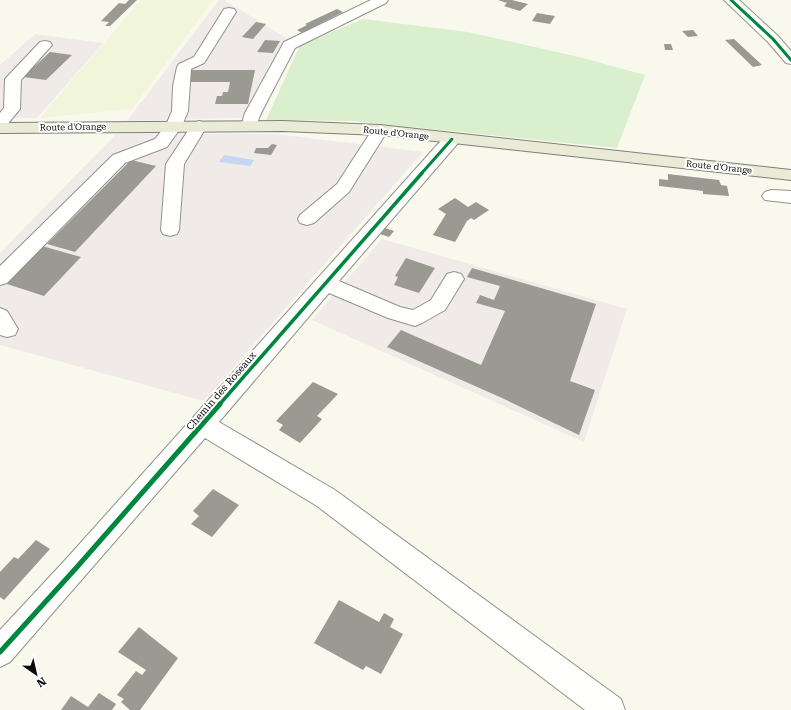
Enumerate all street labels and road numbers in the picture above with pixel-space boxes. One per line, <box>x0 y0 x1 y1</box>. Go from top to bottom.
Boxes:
street label: Route d'Orange <box>40 121 106 133</box>
street label: Route d'Orange <box>362 125 430 141</box>
street label: Route d'Orange <box>685 159 753 175</box>
street label: Chemin des Roseaux <box>184 349 258 432</box>

